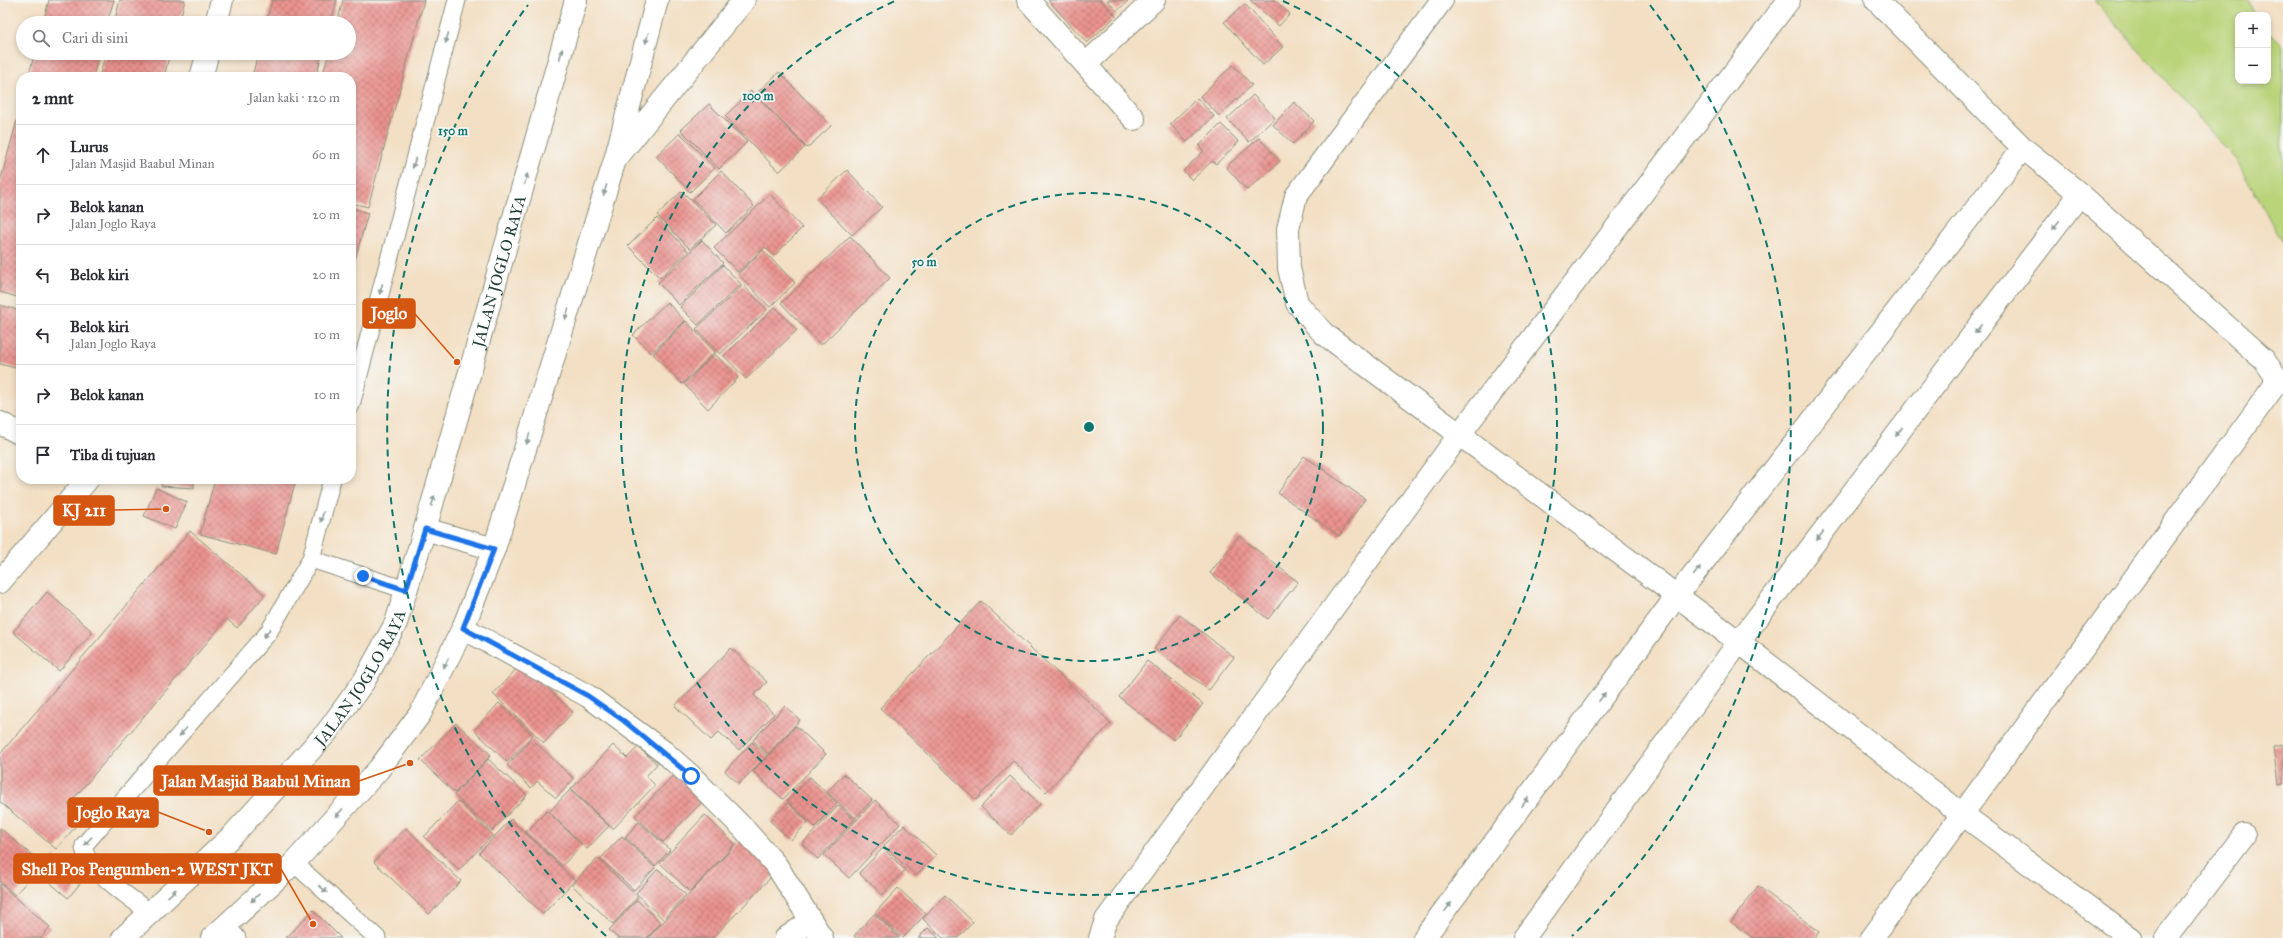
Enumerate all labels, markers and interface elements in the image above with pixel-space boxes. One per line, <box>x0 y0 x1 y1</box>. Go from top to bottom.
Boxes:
map controls <box>2235 12 2271 84</box>
button: + <box>2235 12 2271 48</box>
search box <box>16 16 356 60</box>
icon: search <box>30 27 52 49</box>
text: Cari di sini <box>62 29 128 47</box>
one-way arrow <box>444 31 450 44</box>
one-way arrow <box>644 32 650 44</box>
one-way arrow <box>559 48 565 60</box>
button: − <box>2235 48 2271 84</box>
text: 2 mnt <box>32 88 73 109</box>
text: 100 m <box>742 89 775 103</box>
text: Jalan kaki · 120 m <box>248 90 340 106</box>
text: 150 m <box>438 124 469 138</box>
text: Lurus <box>70 138 108 156</box>
icon: ahead <box>32 144 54 166</box>
text: 60 m <box>312 147 340 163</box>
text: Jalan Masjid Baabul Minan <box>70 156 215 172</box>
one-way arrow <box>411 157 417 170</box>
one-way arrow <box>523 173 529 185</box>
one-way arrow <box>602 185 608 197</box>
street label: JALAN JOGLO RAYA <box>468 193 530 352</box>
text: Belok kanan <box>70 198 144 216</box>
icon: right <box>32 204 54 226</box>
text: 20 m <box>312 207 340 223</box>
text: Jalan Joglo Raya <box>70 216 156 232</box>
one-way arrow <box>2052 220 2061 231</box>
text: 50 m <box>911 255 938 269</box>
icon: left <box>32 264 54 286</box>
text: Belok kiri <box>70 266 129 284</box>
text: 20 m <box>312 267 340 283</box>
one-way arrow <box>378 283 384 295</box>
callout: Joglo <box>363 299 415 328</box>
text: Joglo <box>369 303 407 324</box>
one-way arrow <box>564 309 570 321</box>
text: Belok kiri <box>70 318 129 336</box>
one-way arrow <box>1973 323 1982 334</box>
icon: left <box>32 324 54 346</box>
text: 10 m <box>314 327 340 343</box>
text: Jalan Joglo Raya <box>70 336 156 352</box>
icon: right <box>32 384 54 406</box>
text: Belok kanan <box>70 386 144 404</box>
text: 10 m <box>314 387 340 403</box>
centre of rings <box>1082 420 1096 434</box>
one-way arrow <box>1895 427 1903 438</box>
one-way arrow <box>525 433 531 445</box>
icon: arrive <box>32 444 54 466</box>
text: Tiba di tujuan <box>70 446 155 464</box>
one-way arrow <box>430 495 436 507</box>
callout: KJ 211 <box>54 496 114 525</box>
text: KJ 211 <box>62 500 106 521</box>
one-way arrow <box>319 511 325 523</box>
one-way arrow <box>1816 530 1824 541</box>
one-way arrow <box>1692 565 1701 576</box>
route end <box>354 567 372 585</box>
street label: JALAN JOGLO RAYA <box>309 608 410 752</box>
one-way arrow <box>263 628 271 639</box>
one-way arrow <box>443 657 449 668</box>
one-way arrow <box>1598 692 1606 703</box>
one-way arrow <box>179 728 188 737</box>
callout: Jalan Masjid Baabul Minan <box>154 766 359 795</box>
route start <box>682 767 700 785</box>
text: Jalan Masjid Baabul Minan <box>159 771 351 792</box>
one-way arrow <box>1521 797 1529 807</box>
callout: Joglo Raya <box>68 798 158 827</box>
text: Joglo Raya <box>74 802 151 823</box>
one-way arrow <box>334 808 343 818</box>
one-way arrow <box>84 836 93 846</box>
callout: Shell Pos Pengumben-2 WEST JKT <box>14 854 281 883</box>
text: Shell Pos Pengumben-2 WEST JKT <box>21 859 273 880</box>
one-way arrow <box>318 884 328 893</box>
one-way arrow <box>167 888 177 897</box>
one-way arrow <box>250 894 261 903</box>
one-way arrow <box>1443 901 1452 912</box>

